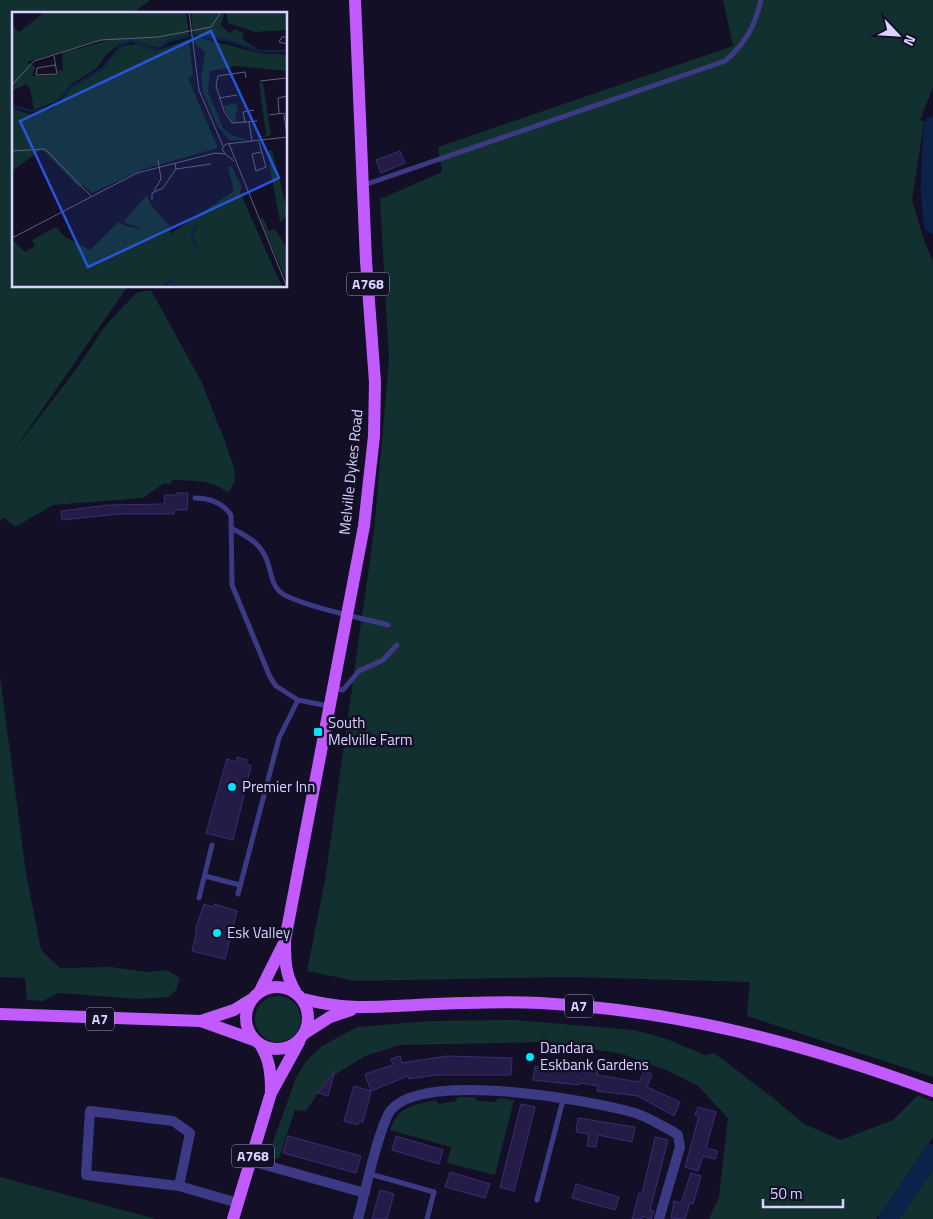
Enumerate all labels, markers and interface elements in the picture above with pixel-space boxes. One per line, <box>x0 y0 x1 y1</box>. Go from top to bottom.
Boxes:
north arrow <box>873 10 923 60</box>
inset map <box>12 12 288 288</box>
text: N <box>899 32 922 50</box>
road number: A768 <box>347 272 389 296</box>
street label: Melville Dykes Road <box>332 408 369 536</box>
place label: South Melville Farm <box>328 711 413 751</box>
marker: South Melville Farm <box>312 726 324 738</box>
place label: Premier Inn <box>242 775 315 798</box>
marker: Premier Inn <box>226 781 238 793</box>
place label: Esk Valley <box>227 921 290 944</box>
marker: Esk Valley <box>211 927 223 939</box>
road number: A7 <box>565 994 593 1018</box>
road number: A7 <box>86 1008 114 1030</box>
place label: Dandara Eskbank Gardens <box>540 1036 649 1076</box>
marker: Dandara Eskbank Gardens <box>524 1051 536 1063</box>
road number: A768 <box>232 1144 274 1168</box>
scale bar <box>763 1176 843 1208</box>
text: 50 m <box>770 1182 803 1205</box>

